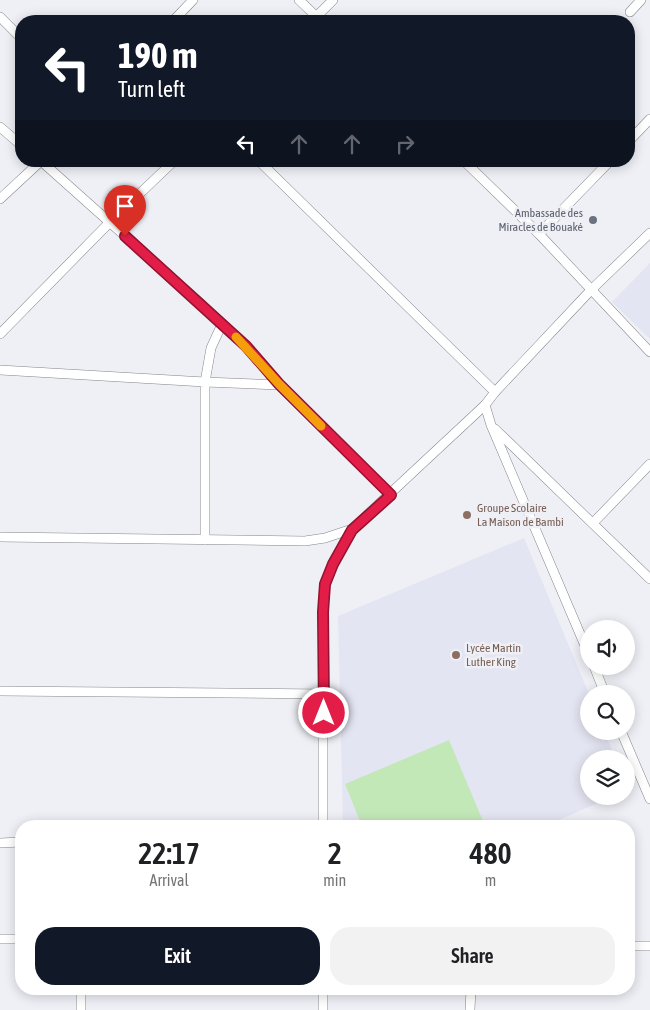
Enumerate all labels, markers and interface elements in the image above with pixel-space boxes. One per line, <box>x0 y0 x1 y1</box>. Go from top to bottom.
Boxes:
icon: left <box>35 35 100 100</box>
text: 190 m <box>118 35 197 75</box>
text: Turn left <box>118 76 185 102</box>
icon: left <box>232 130 260 158</box>
icon: ahead <box>285 130 313 158</box>
icon: ahead <box>338 130 366 158</box>
icon: right <box>391 130 419 158</box>
pin <box>104 185 146 236</box>
icon: arrive <box>111 192 139 220</box>
place label: Ambassade des Miracles de Bouaké <box>499 206 583 234</box>
marker: Ambassade des Miracles de Bouaké <box>587 214 599 226</box>
place label: Groupe Scolaire La Maison de Bambi <box>477 501 564 529</box>
marker: Groupe Scolaire La Maison de Bambi <box>461 509 473 521</box>
map controls <box>580 620 635 805</box>
button: sound <box>580 620 635 675</box>
place label: Lycée Martin Luther King <box>466 641 521 669</box>
marker: Lycée Martin Luther King <box>450 649 462 661</box>
button: search <box>580 685 635 740</box>
position arrow <box>297 686 349 738</box>
button: layers <box>580 750 635 805</box>
text: 22:17 <box>138 836 200 870</box>
text: 2 <box>328 836 342 870</box>
text: 480 <box>469 836 512 870</box>
text: Arrival <box>150 871 189 889</box>
text: min <box>323 871 346 889</box>
text: m <box>485 871 496 889</box>
button: Exit <box>35 927 320 985</box>
button: Share <box>330 927 615 985</box>

